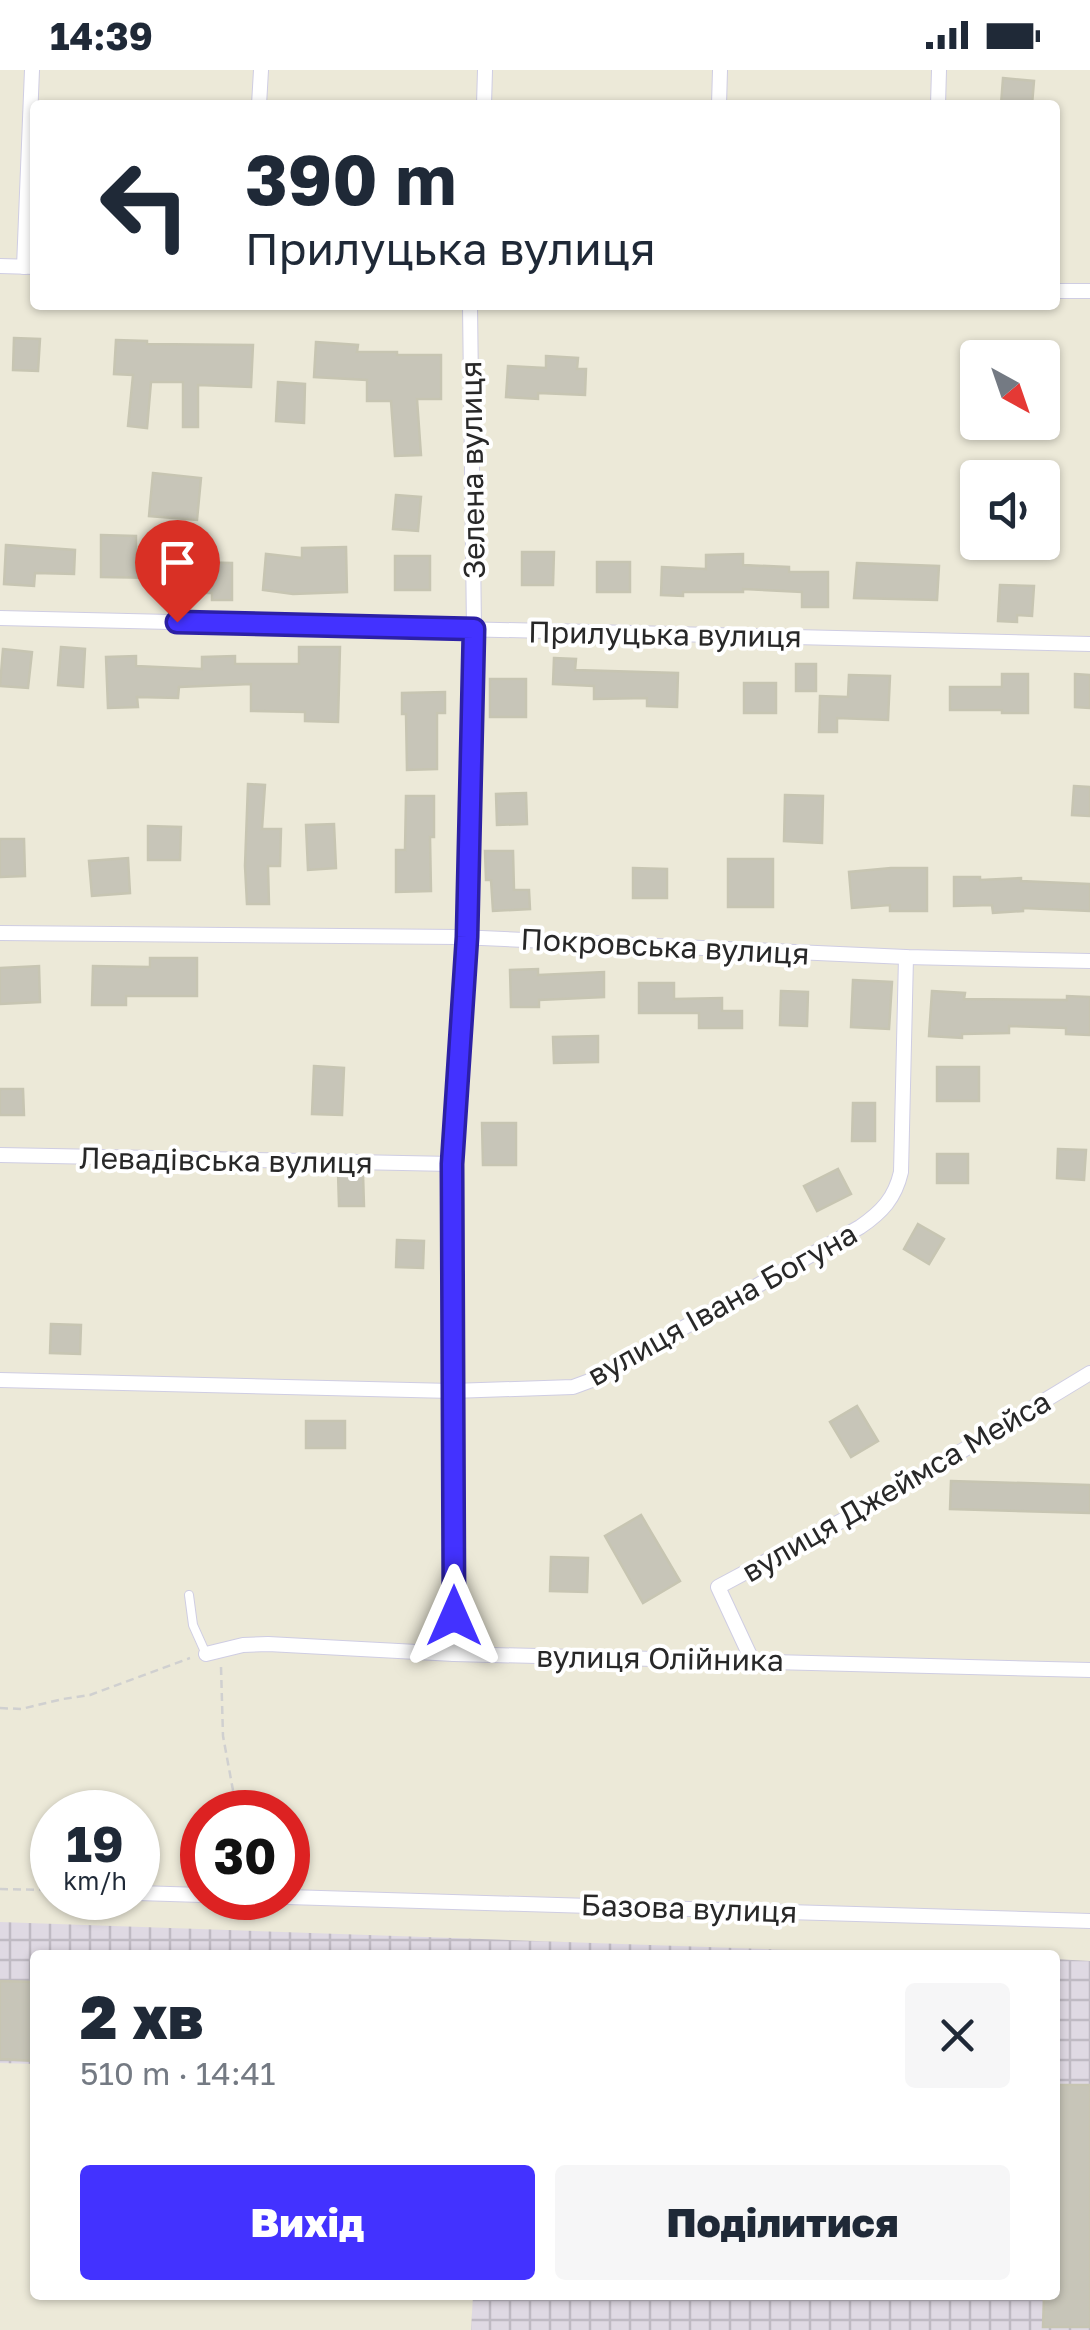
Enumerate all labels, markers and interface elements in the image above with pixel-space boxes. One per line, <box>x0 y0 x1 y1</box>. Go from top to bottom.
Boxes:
text: 14:39 <box>50 13 153 58</box>
text: 390 m <box>245 136 456 220</box>
icon: left <box>80 140 210 270</box>
text: Прилуцька вулиця <box>245 221 656 275</box>
north arrow <box>960 340 1060 440</box>
map controls <box>960 340 1060 560</box>
street label: Зелена вулиця <box>452 360 492 580</box>
button: sound <box>960 460 1060 560</box>
pin <box>135 520 220 623</box>
icon: arrive <box>150 535 205 590</box>
street label: Прилуцька вулиця <box>528 614 802 654</box>
street label: Покровська вулиця <box>520 920 810 972</box>
street label: Левадівська вулиця <box>79 1139 373 1181</box>
street label: вулиця Івана Богуна <box>581 1215 863 1393</box>
street label: вулиця Джеймса Мейса <box>735 1383 1057 1589</box>
position arrow <box>402 1564 506 1668</box>
street label: вулиця Олійника <box>536 1638 784 1678</box>
speed limit sign: 30 <box>180 1790 310 1920</box>
text: 19 <box>66 1813 124 1873</box>
text: km/h <box>63 1865 127 1896</box>
street label: Базова вулиця <box>580 1886 798 1930</box>
text: 2 хв <box>80 1980 203 2052</box>
button: close <box>905 1983 1010 2088</box>
text: 510 m · 14:41 <box>80 2054 276 2092</box>
button: Вихід <box>80 2165 535 2280</box>
button: Поділитися <box>555 2165 1010 2280</box>

